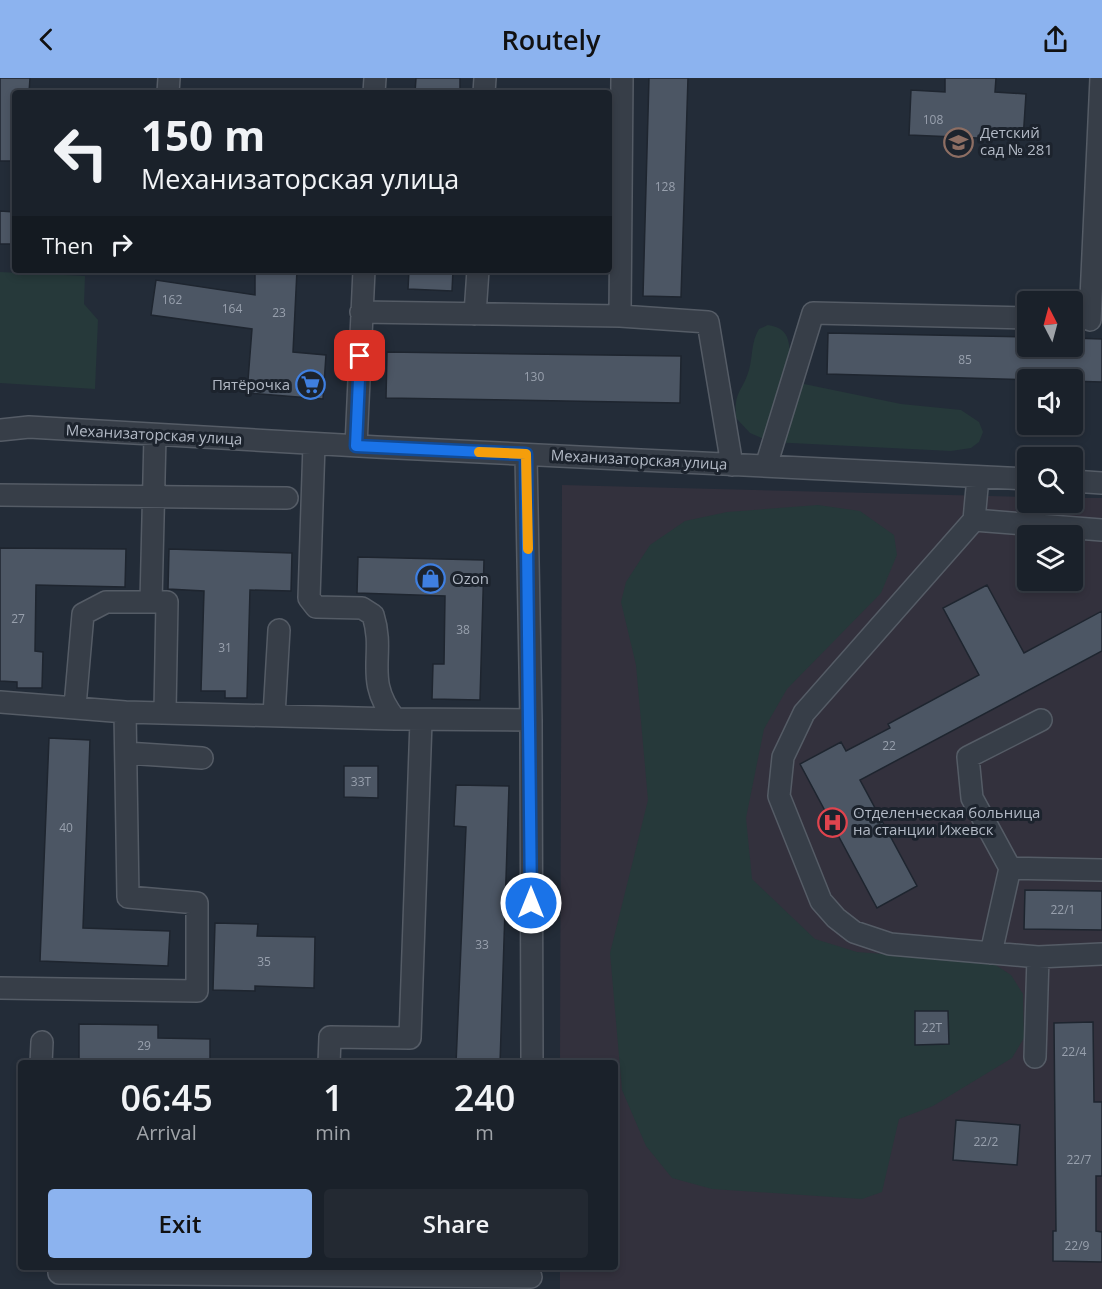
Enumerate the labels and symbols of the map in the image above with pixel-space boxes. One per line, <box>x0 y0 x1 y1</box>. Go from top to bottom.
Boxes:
house number: 108 <box>923 111 943 128</box>
place label: Детский сад № 281 <box>980 122 1053 159</box>
school or university icon: Детский сад № 281 <box>943 126 975 158</box>
house number: 128 <box>655 178 675 195</box>
house number: 162 <box>162 291 182 308</box>
north arrow <box>1017 291 1083 357</box>
house number: 164 <box>222 300 242 317</box>
house number: 23 <box>272 304 286 321</box>
pin <box>334 330 385 381</box>
house number: 85 <box>958 351 972 368</box>
house number: 130 <box>524 368 544 385</box>
supermarket icon: Пятёрочка <box>295 369 327 401</box>
place label: Пятёрочка <box>212 374 290 394</box>
street label: Механизаторская улица <box>65 419 243 449</box>
street label: Механизаторская улица <box>550 444 728 474</box>
shop icon: Ozon <box>415 563 447 595</box>
place label: Ozon <box>452 568 489 588</box>
house number: 27 <box>11 610 25 627</box>
house number: 38 <box>456 621 470 638</box>
house number: 31 <box>218 639 232 656</box>
house number: 22 <box>882 737 896 754</box>
house number: 33Т <box>351 773 372 790</box>
place label: Отделенческая больница на станции Ижевск <box>853 802 1040 839</box>
hospital icon: Отделенческая больница на станции Ижевск <box>816 806 848 838</box>
house number: 40 <box>59 819 73 836</box>
position arrow <box>499 871 563 935</box>
house number: 22/1 <box>1051 901 1075 918</box>
house number: 33 <box>475 936 489 953</box>
house number: 35 <box>257 953 271 970</box>
house number: 22Т <box>922 1019 943 1036</box>
house number: 29 <box>137 1037 151 1054</box>
house number: 22/4 <box>1062 1043 1087 1060</box>
house number: 22/2 <box>974 1133 999 1150</box>
house number: 22/7 <box>1067 1151 1092 1168</box>
house number: 22/9 <box>1065 1237 1090 1254</box>

